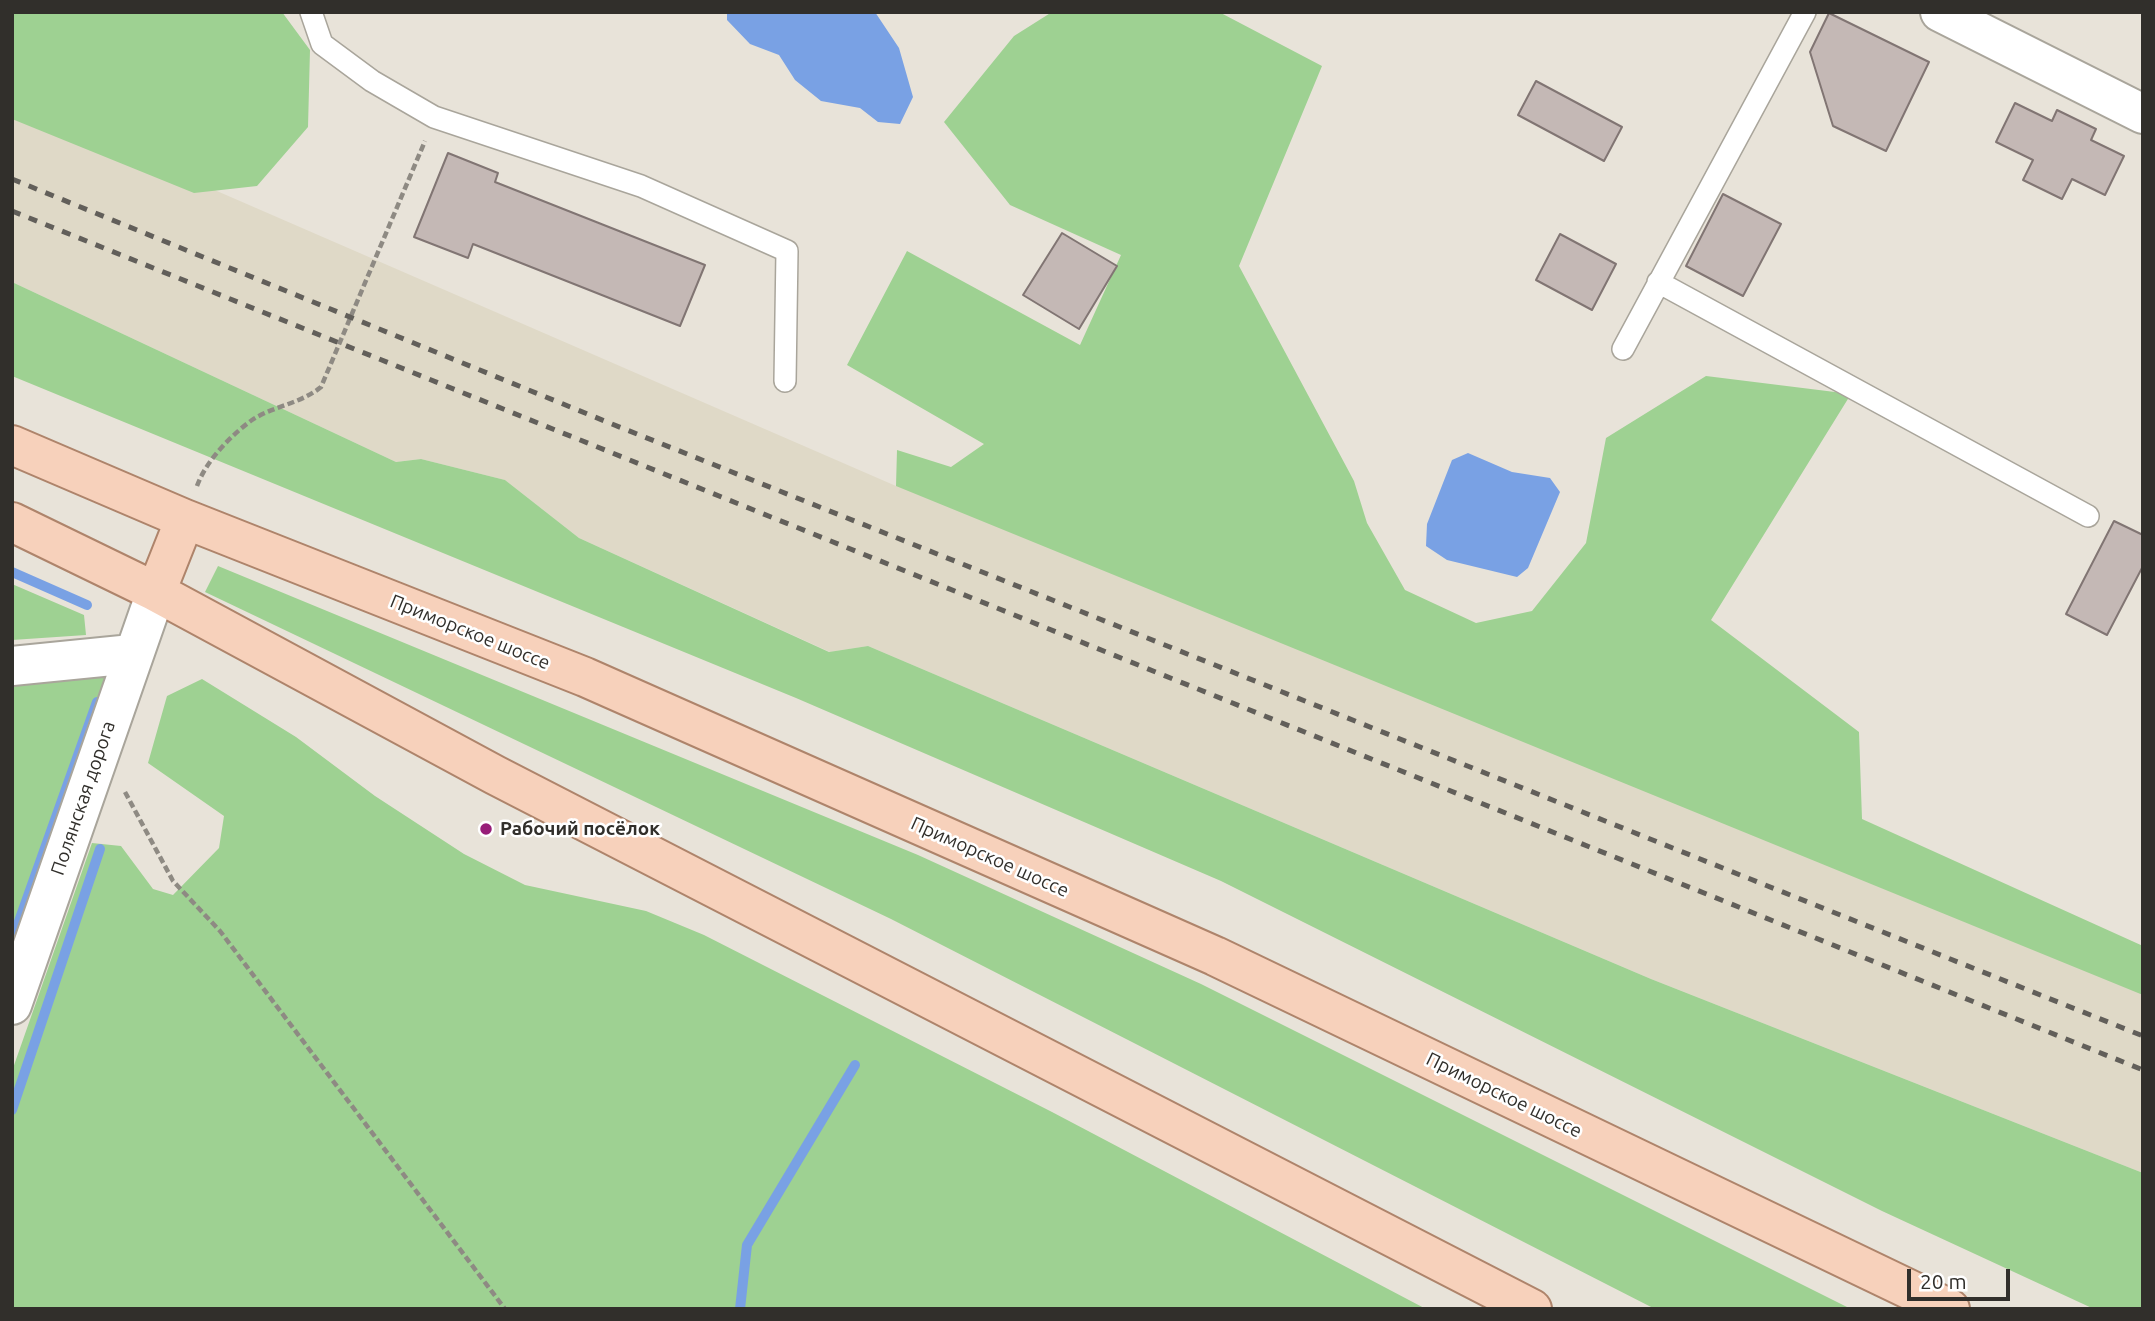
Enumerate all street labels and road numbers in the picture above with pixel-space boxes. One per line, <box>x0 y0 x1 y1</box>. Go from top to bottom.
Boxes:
street label: Приморское шоссе <box>387 590 553 674</box>
street label: Полянская дорога <box>46 718 120 878</box>
street label: Приморское шоссе <box>908 812 1072 902</box>
street label: Приморское шоссе <box>1422 1047 1586 1143</box>

